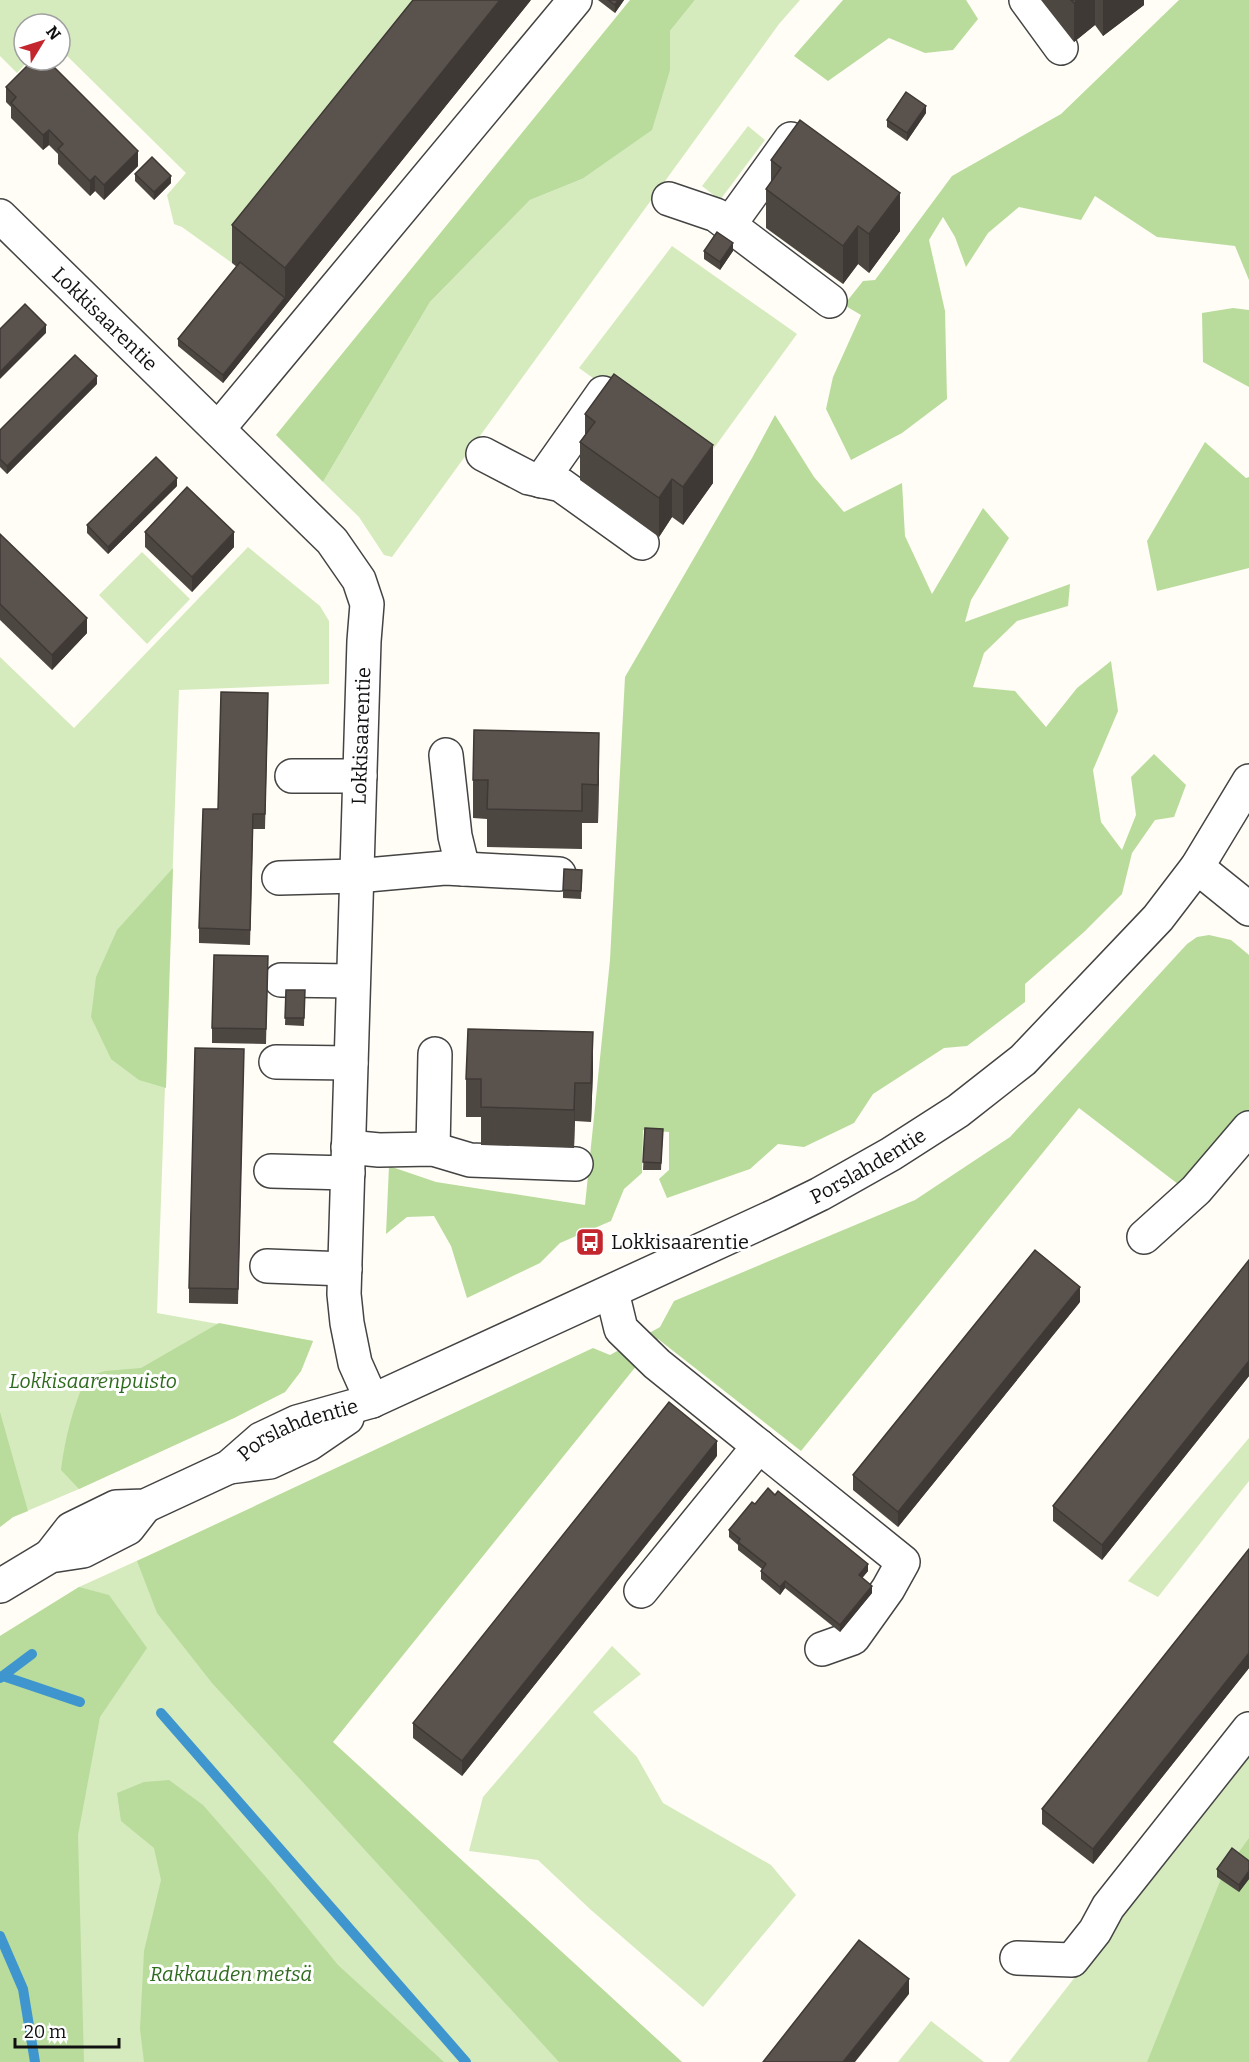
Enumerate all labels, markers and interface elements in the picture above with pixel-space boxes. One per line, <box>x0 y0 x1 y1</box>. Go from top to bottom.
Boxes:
north arrow <box>12 12 72 72</box>
text: N <box>42 22 65 44</box>
street label: Lokkisaarentie <box>47 262 163 376</box>
street label: Lokkisaarentie <box>347 667 375 805</box>
street label: Porslahdentie <box>806 1123 930 1209</box>
bus stop icon: Lokkisaarentie <box>574 1226 606 1258</box>
place label: Lokkisaarentie <box>611 1230 749 1254</box>
park label: Lokkisaarenpuisto <box>9 1369 177 1393</box>
street label: Porslahdentie <box>233 1394 361 1466</box>
park label: Rakkauden metsä <box>150 1962 312 1986</box>
scale bar <box>15 2011 118 2049</box>
text: 20 m <box>24 2021 66 2043</box>

